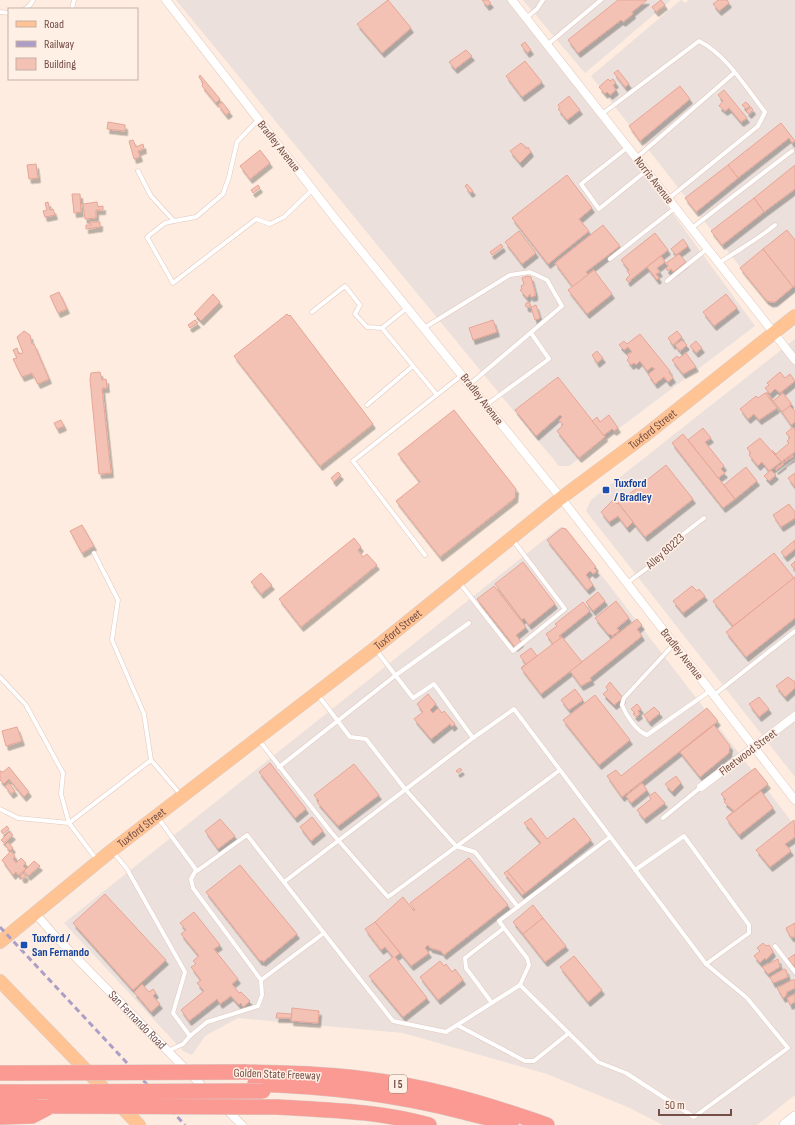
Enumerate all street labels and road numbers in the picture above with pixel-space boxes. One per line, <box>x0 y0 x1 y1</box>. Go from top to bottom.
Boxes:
street label: Bradley Avenue <box>254 118 303 175</box>
street label: Norris Avenue <box>631 154 677 207</box>
street label: Bradley Avenue <box>457 371 506 428</box>
street label: Tuxford Street <box>626 406 680 453</box>
street label: Alley 80223 <box>642 530 688 573</box>
street label: Tuxford Street <box>371 606 426 654</box>
street label: Bradley Avenue <box>657 626 706 683</box>
street label: Fleetwood Street <box>716 725 781 779</box>
street label: Tuxford Street <box>115 804 169 851</box>
street label: San Fernando Road <box>105 988 169 1053</box>
street label: Golden State Freeway <box>233 1065 321 1084</box>
road number: I 5 <box>389 1075 407 1093</box>

